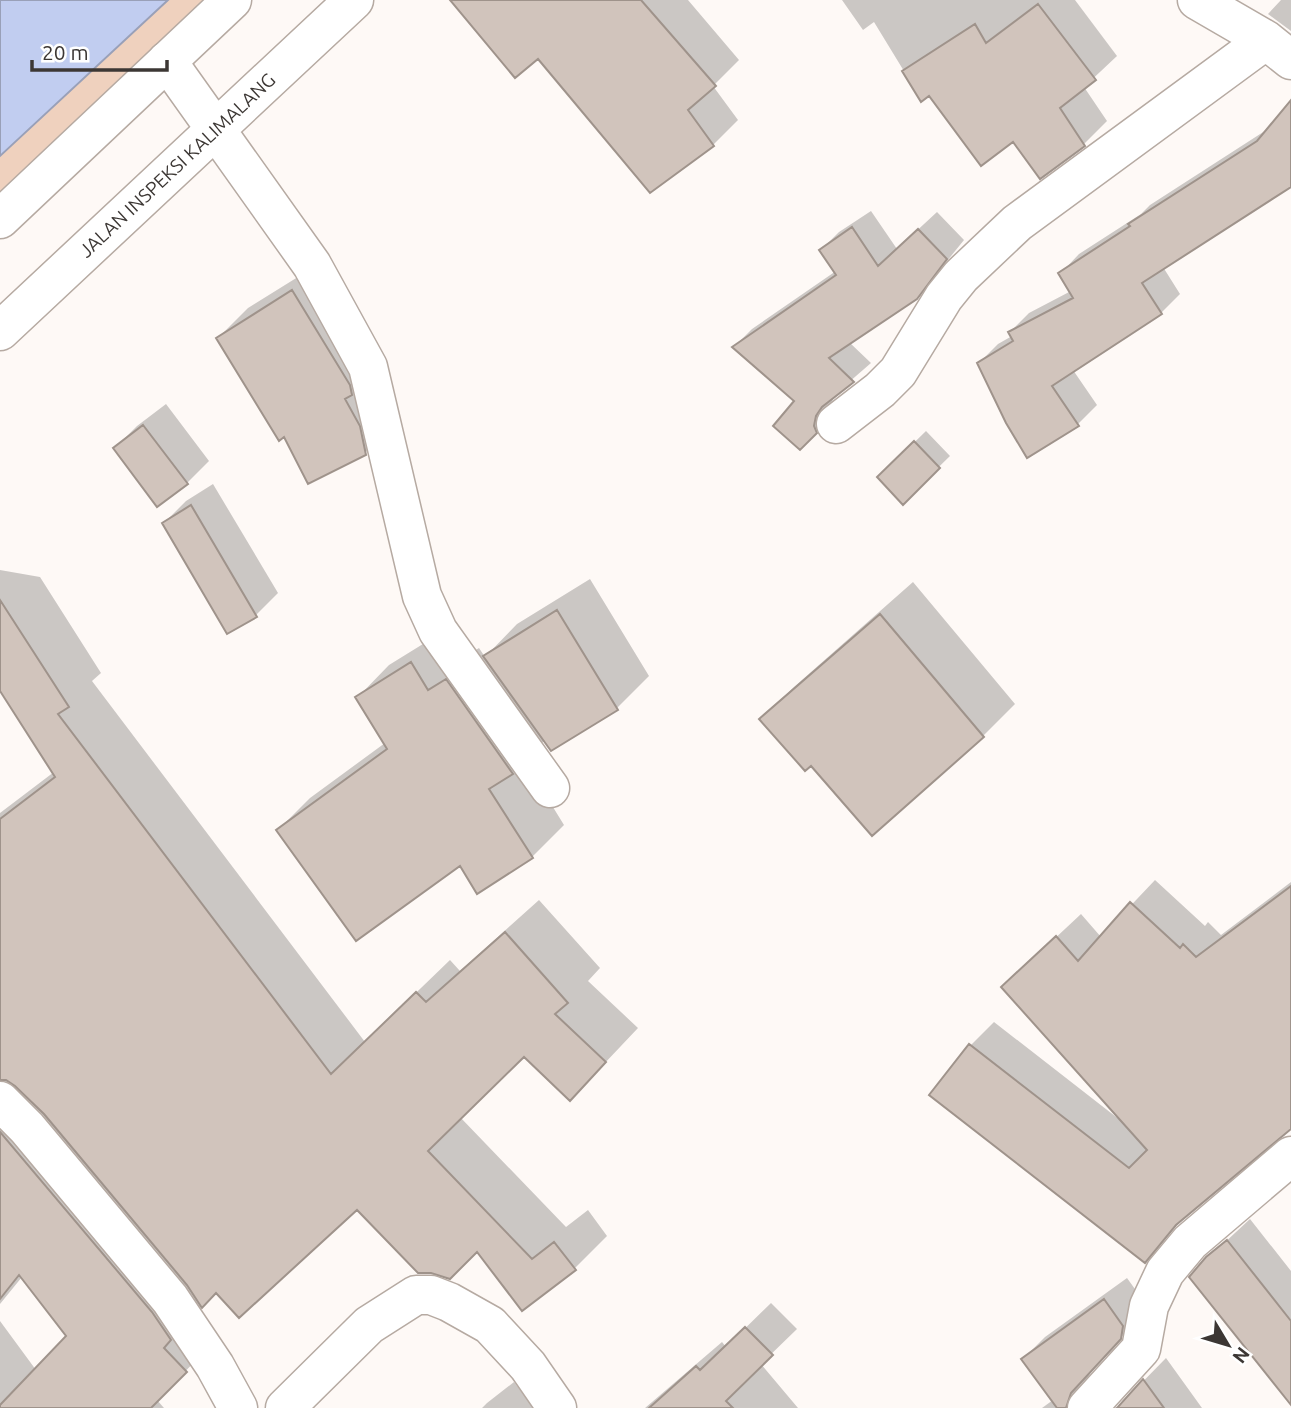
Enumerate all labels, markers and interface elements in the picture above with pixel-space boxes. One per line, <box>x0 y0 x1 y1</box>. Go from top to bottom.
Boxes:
scale bar <box>32 28 166 72</box>
text: 20 m <box>42 40 89 64</box>
street label: JALAN INSPEKSI KALIMALANG <box>74 68 280 262</box>
north arrow <box>1193 1310 1263 1380</box>
text: N <box>1228 1343 1254 1368</box>

